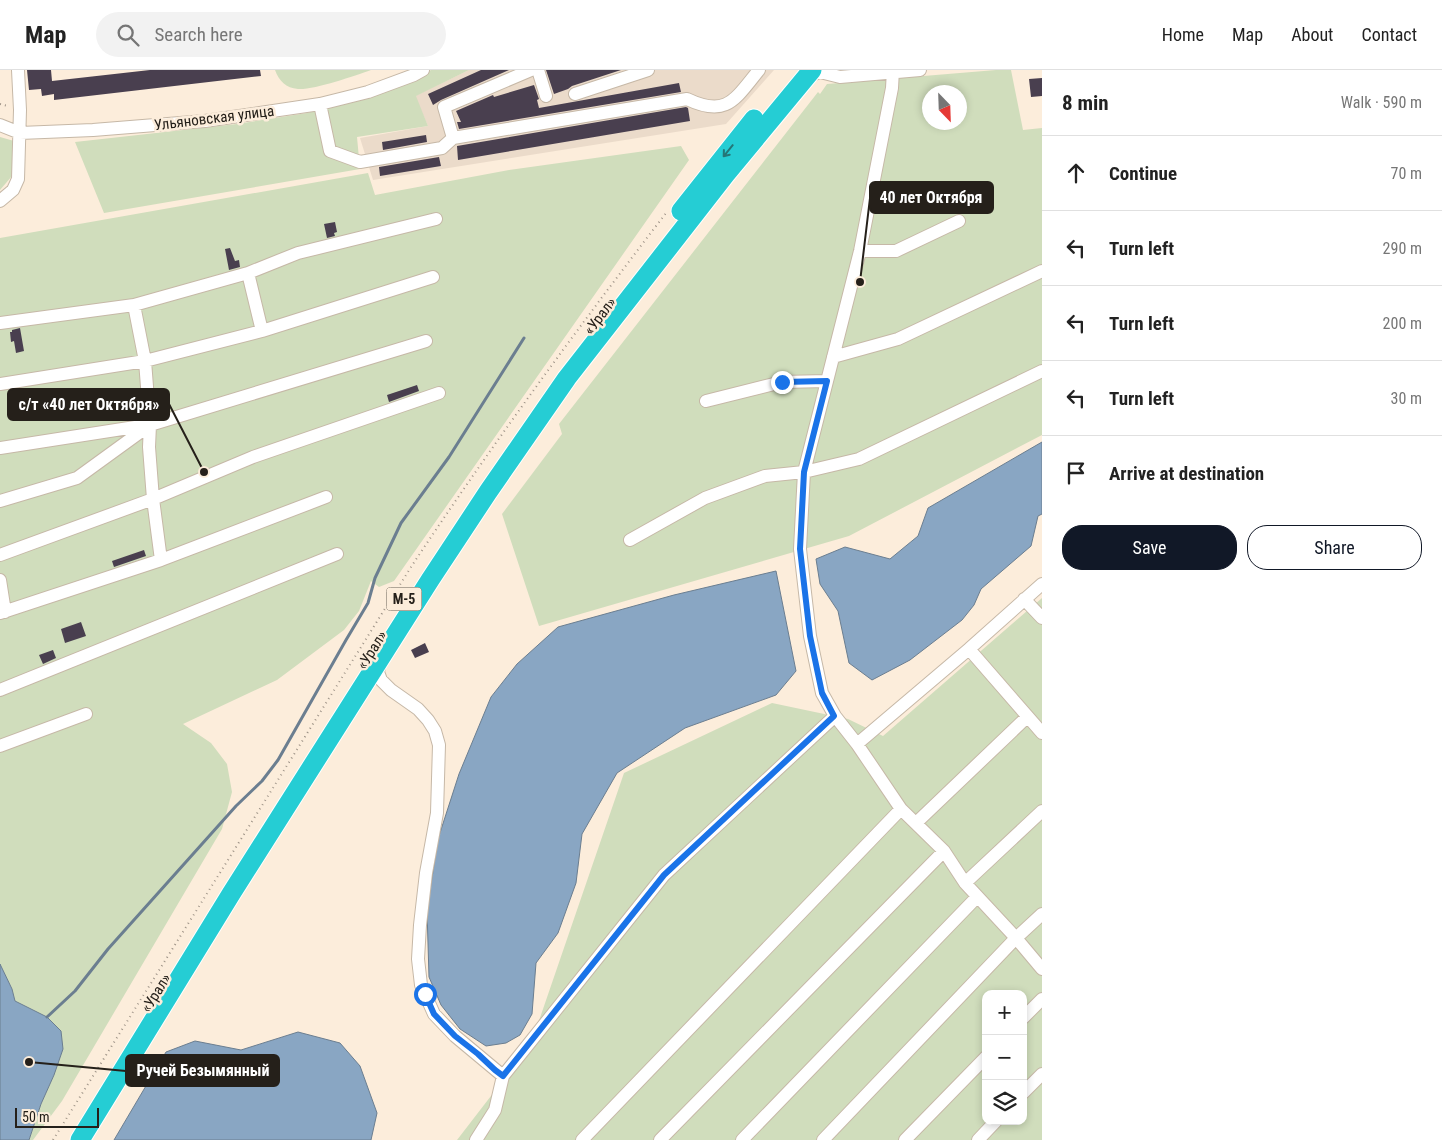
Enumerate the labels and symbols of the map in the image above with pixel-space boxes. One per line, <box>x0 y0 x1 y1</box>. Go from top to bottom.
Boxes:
north arrow <box>922 85 967 130</box>
street label: Ульяновская улица <box>153 102 275 134</box>
one-way arrow <box>723 144 734 157</box>
callout: 40 лет Октября <box>870 182 993 213</box>
text: 40 лет Октября <box>880 188 982 207</box>
street label: «Урал» <box>580 294 620 338</box>
route end <box>771 371 794 394</box>
callout: с/т «40 лет Октября» <box>8 389 169 420</box>
text: с/т «40 лет Октября» <box>19 395 159 414</box>
road number: М-5 <box>386 588 422 610</box>
street label: «Урал» <box>353 627 391 673</box>
street label: «Урал» <box>137 970 175 1016</box>
route start <box>414 983 437 1006</box>
callout: Ручей Безымянный <box>126 1055 279 1086</box>
text: Ручей Безымянный <box>136 1061 270 1080</box>
scale bar <box>15 1105 99 1128</box>

